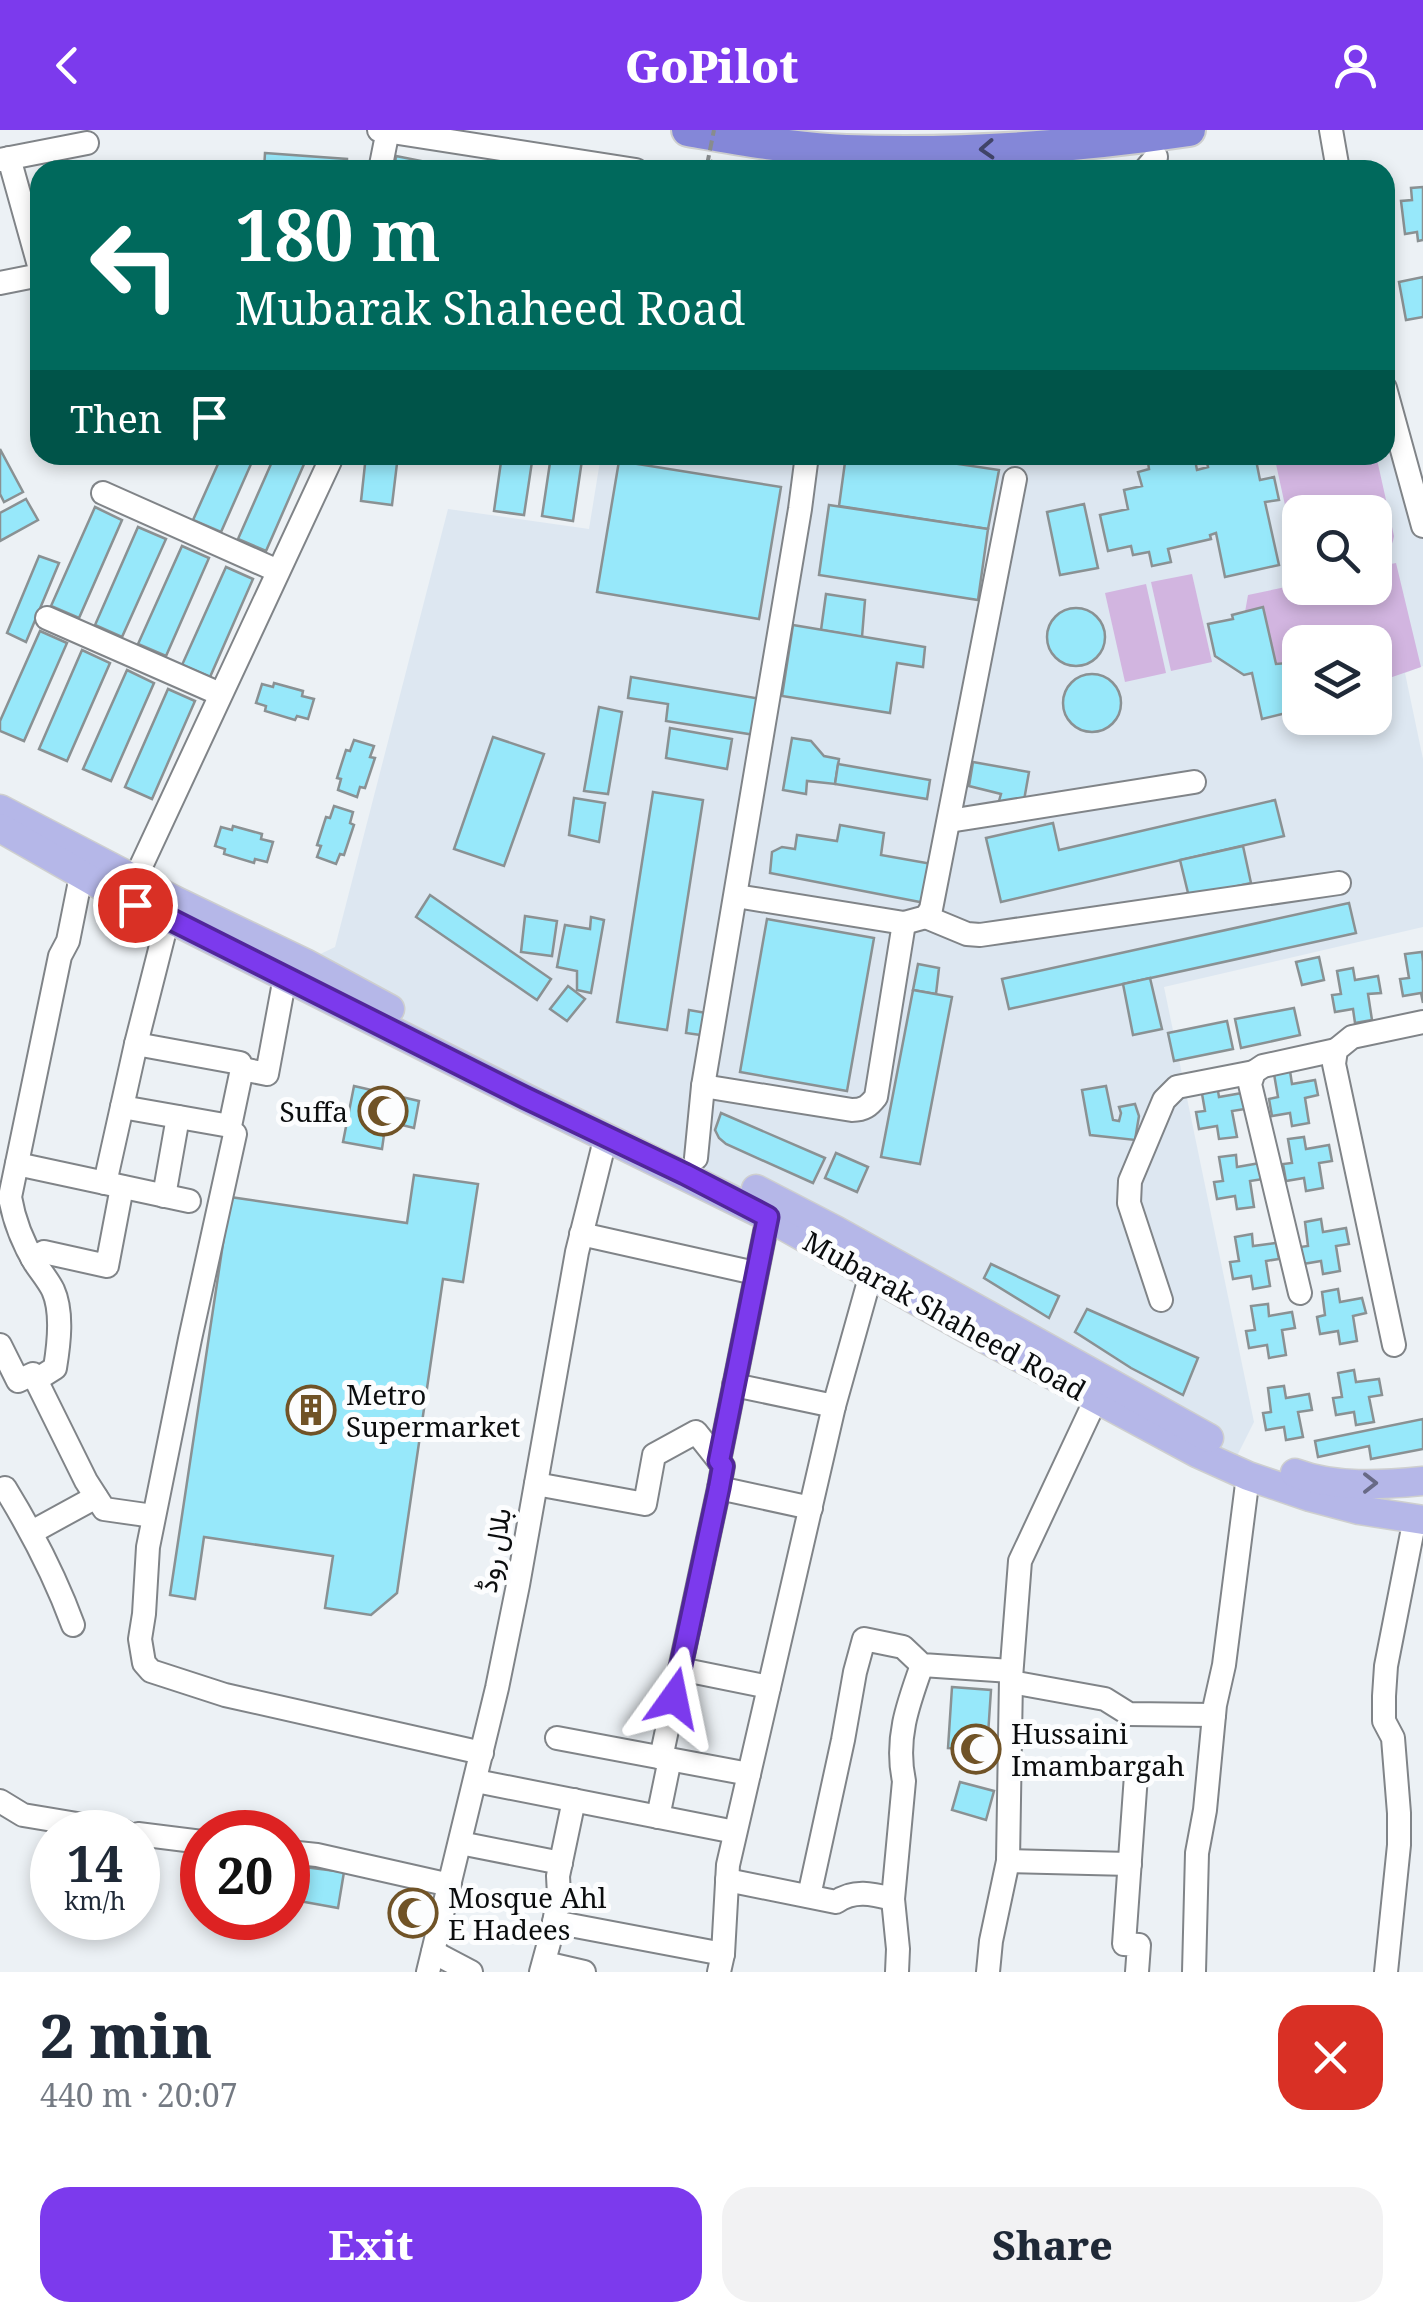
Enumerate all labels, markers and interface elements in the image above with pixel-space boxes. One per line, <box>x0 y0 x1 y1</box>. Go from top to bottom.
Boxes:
text: GoPilot <box>625 35 798 96</box>
icon: back <box>40 38 95 93</box>
icon: person <box>1328 38 1383 93</box>
one-way arrow <box>979 138 995 159</box>
text: 180 m <box>235 186 441 282</box>
icon: left <box>70 200 200 330</box>
text: Mubarak Shaheed Road <box>235 277 745 338</box>
icon: arrive <box>182 390 237 445</box>
text: Then <box>70 392 162 444</box>
map controls <box>1282 495 1392 735</box>
button: search <box>1282 495 1392 605</box>
button: layers <box>1282 625 1392 735</box>
pin <box>93 863 178 948</box>
icon: arrive <box>108 878 163 933</box>
mosque icon: Suffa <box>357 1085 409 1137</box>
place label: Suffa <box>279 1092 348 1130</box>
street label: Mubarak Shaheed Road <box>797 1221 1093 1409</box>
place label: Metro Supermarket <box>346 1375 521 1445</box>
building icon: Metro Supermarket <box>285 1384 337 1436</box>
one-way arrow <box>1362 1472 1378 1494</box>
street label: بلال روڈ <box>467 1505 519 1595</box>
position arrow <box>622 1646 726 1750</box>
place label: Hussaini Imambargah <box>1011 1714 1185 1784</box>
mosque icon: Hussaini Imambargah <box>950 1723 1002 1775</box>
speed limit sign: 20 <box>180 1810 310 1940</box>
text: 14 <box>67 1829 123 1897</box>
place label: Mosque Ahl E Hadees <box>448 1878 607 1948</box>
text: km/h <box>64 1883 126 1917</box>
mosque icon: Mosque Ahl E Hadees <box>387 1887 439 1939</box>
text: 2 min <box>40 1994 212 2076</box>
button: close <box>1278 2005 1383 2110</box>
text: 440 m · 20:07 <box>40 2073 238 2116</box>
button: Exit <box>40 2187 702 2302</box>
button: Share <box>722 2187 1383 2302</box>

